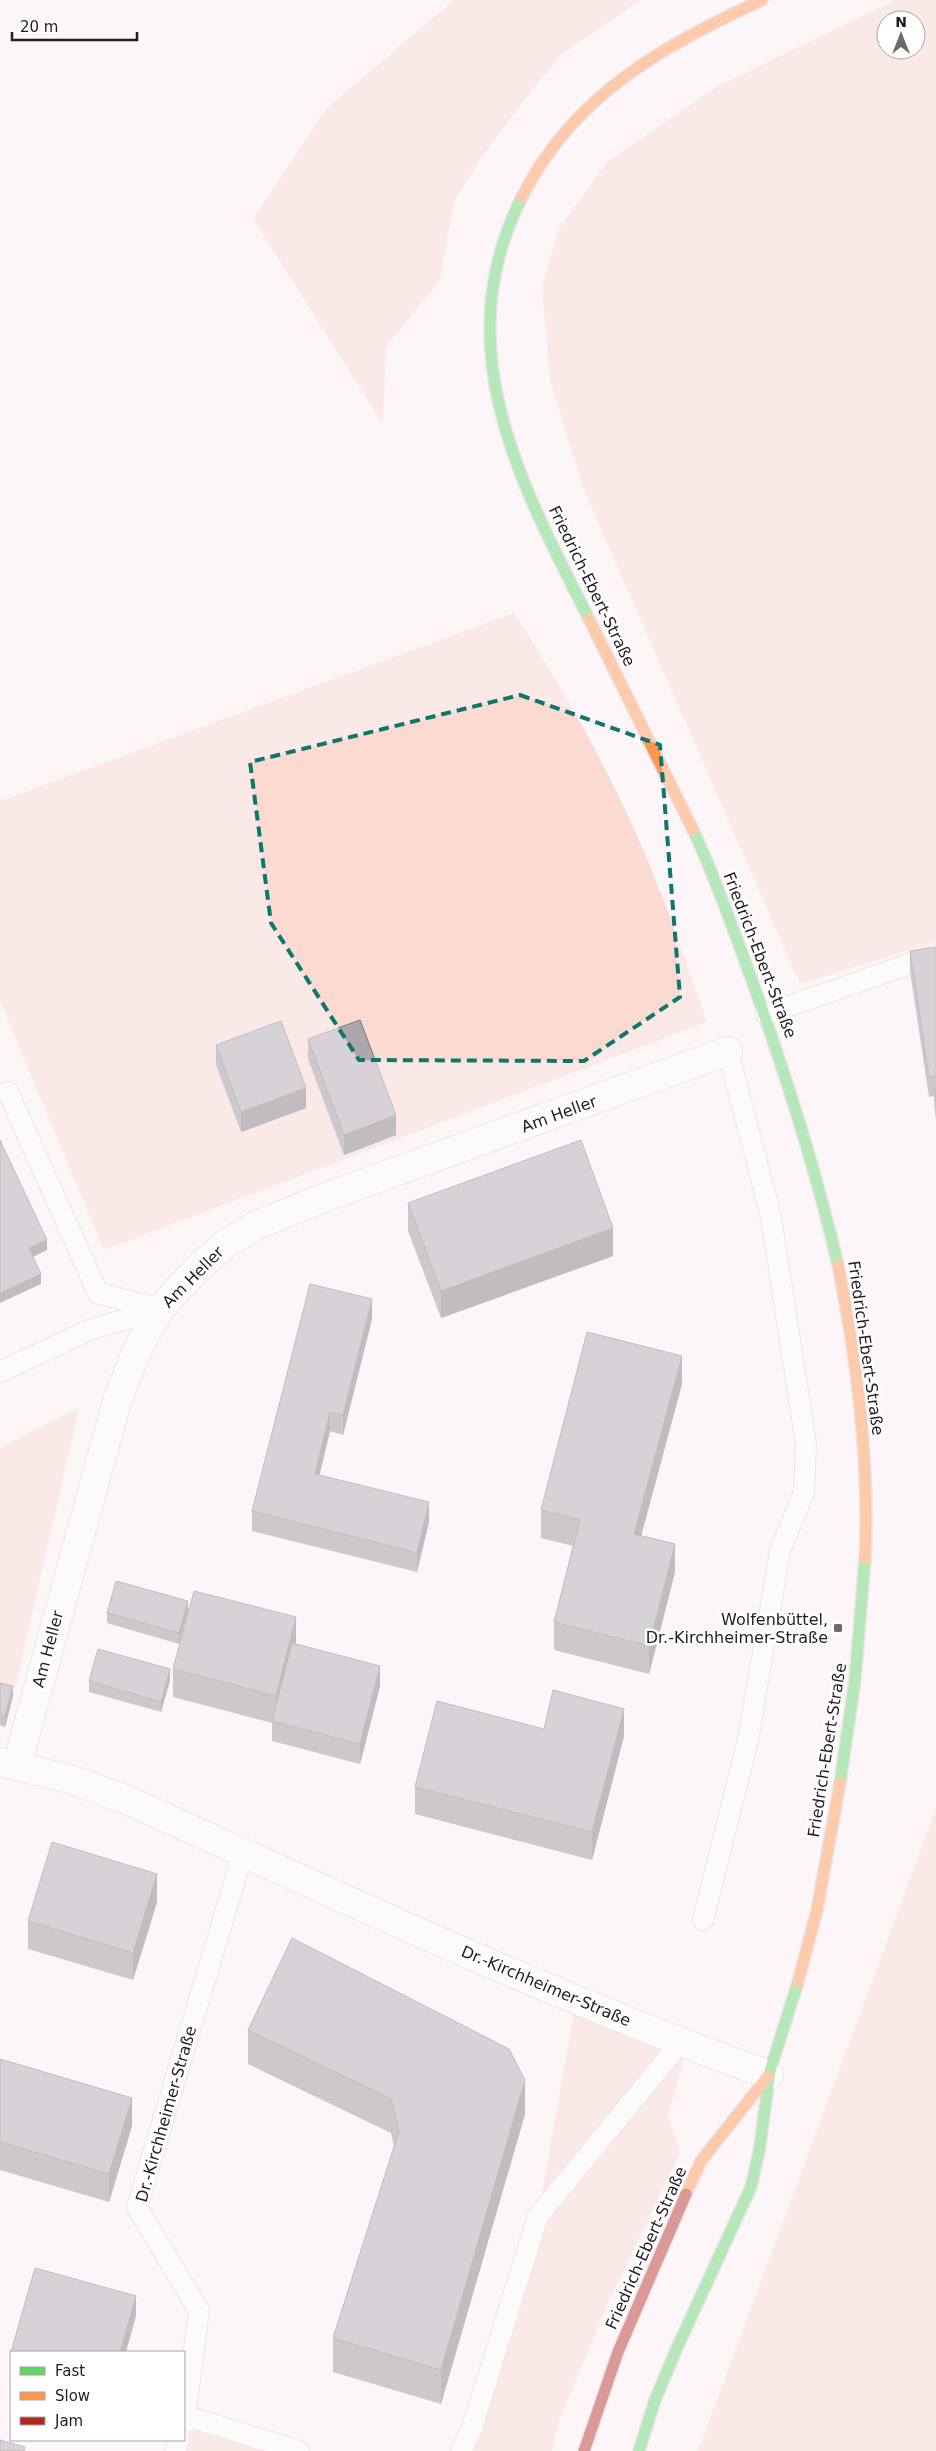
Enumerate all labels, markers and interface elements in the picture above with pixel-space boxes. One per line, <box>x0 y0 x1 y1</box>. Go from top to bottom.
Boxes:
scale bar <box>12 10 138 42</box>
north arrow <box>876 10 926 60</box>
text: N <box>895 14 907 30</box>
text: 20 m <box>20 18 58 36</box>
street label: Friedrich-Ebert-Straße <box>545 503 639 669</box>
street label: Friedrich-Ebert-Straße <box>720 869 800 1041</box>
street label: Am Heller <box>519 1091 600 1136</box>
street label: Am Heller <box>158 1242 228 1312</box>
street label: Friedrich-Ebert-Straße <box>844 1259 888 1437</box>
street label: Am Heller <box>29 1608 67 1690</box>
place label: Wolfenbüttel, Dr.-Kirchheimer-Straße <box>646 1610 828 1647</box>
marker: Wolfenbüttel, Dr.-Kirchheimer-Straße <box>832 1622 844 1634</box>
street label: Friedrich-Ebert-Straße <box>804 1661 850 1839</box>
street label: Dr.-Kirchheimer-Straße <box>458 1942 634 2030</box>
street label: Dr.-Kirchheimer-Straße <box>132 2024 200 2204</box>
street label: Friedrich-Ebert-Straße <box>601 2164 691 2332</box>
legend <box>10 2351 185 2441</box>
text: Fast <box>55 2362 85 2380</box>
text: Slow <box>55 2387 90 2405</box>
text: Jam <box>54 2412 83 2430</box>

